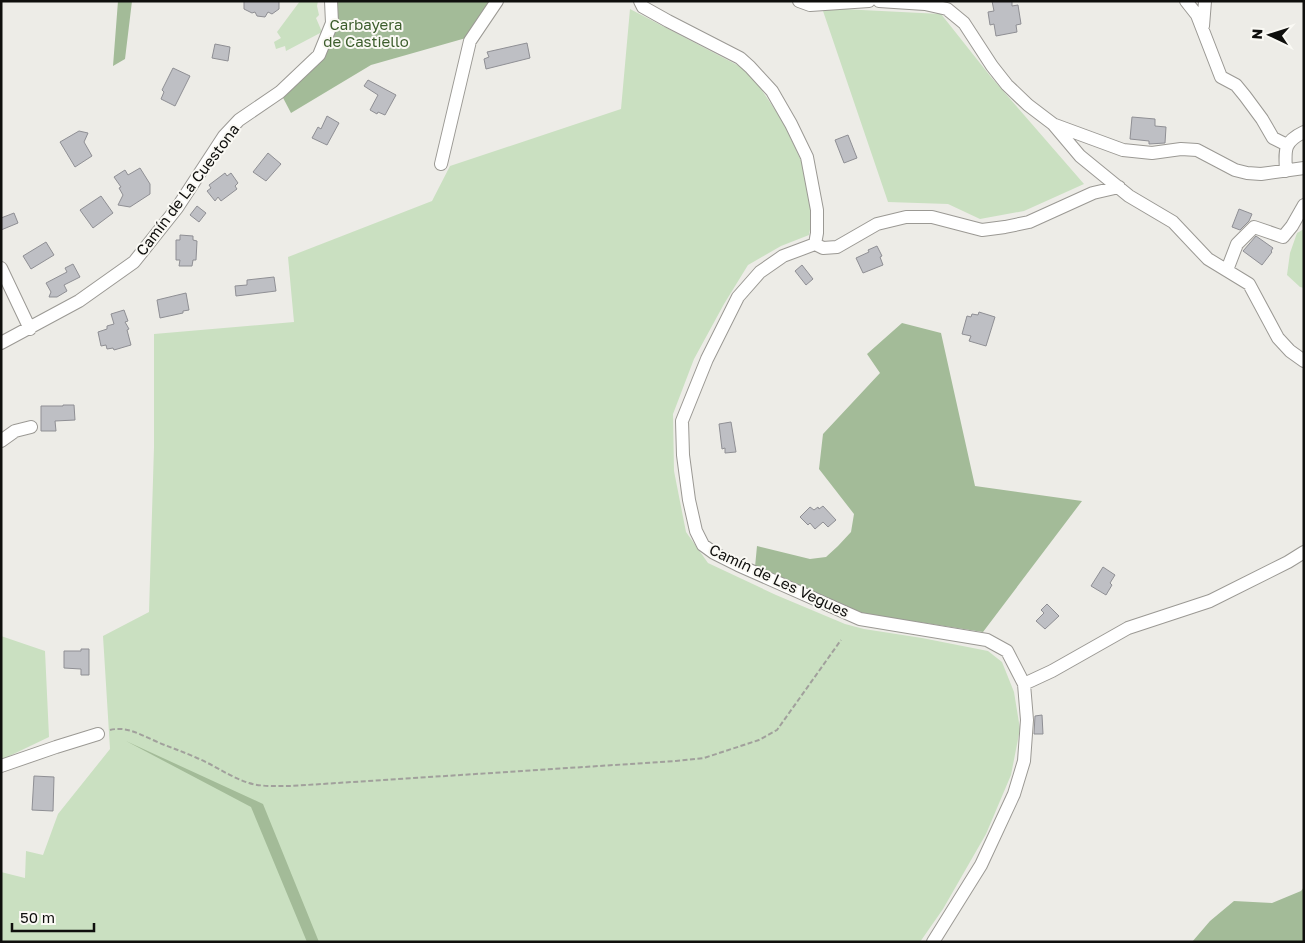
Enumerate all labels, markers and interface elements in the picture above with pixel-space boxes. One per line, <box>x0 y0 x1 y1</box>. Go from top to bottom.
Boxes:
north arrow <box>1245 10 1295 60</box>
park label: Carbayera de Castiello <box>323 15 409 50</box>
text: N <box>1248 28 1265 40</box>
street label: Camín de La Cuestona <box>132 120 243 259</box>
street label: Camín de Les Vegues <box>707 540 852 620</box>
scale bar <box>12 900 95 932</box>
text: 50 m <box>20 908 55 926</box>

